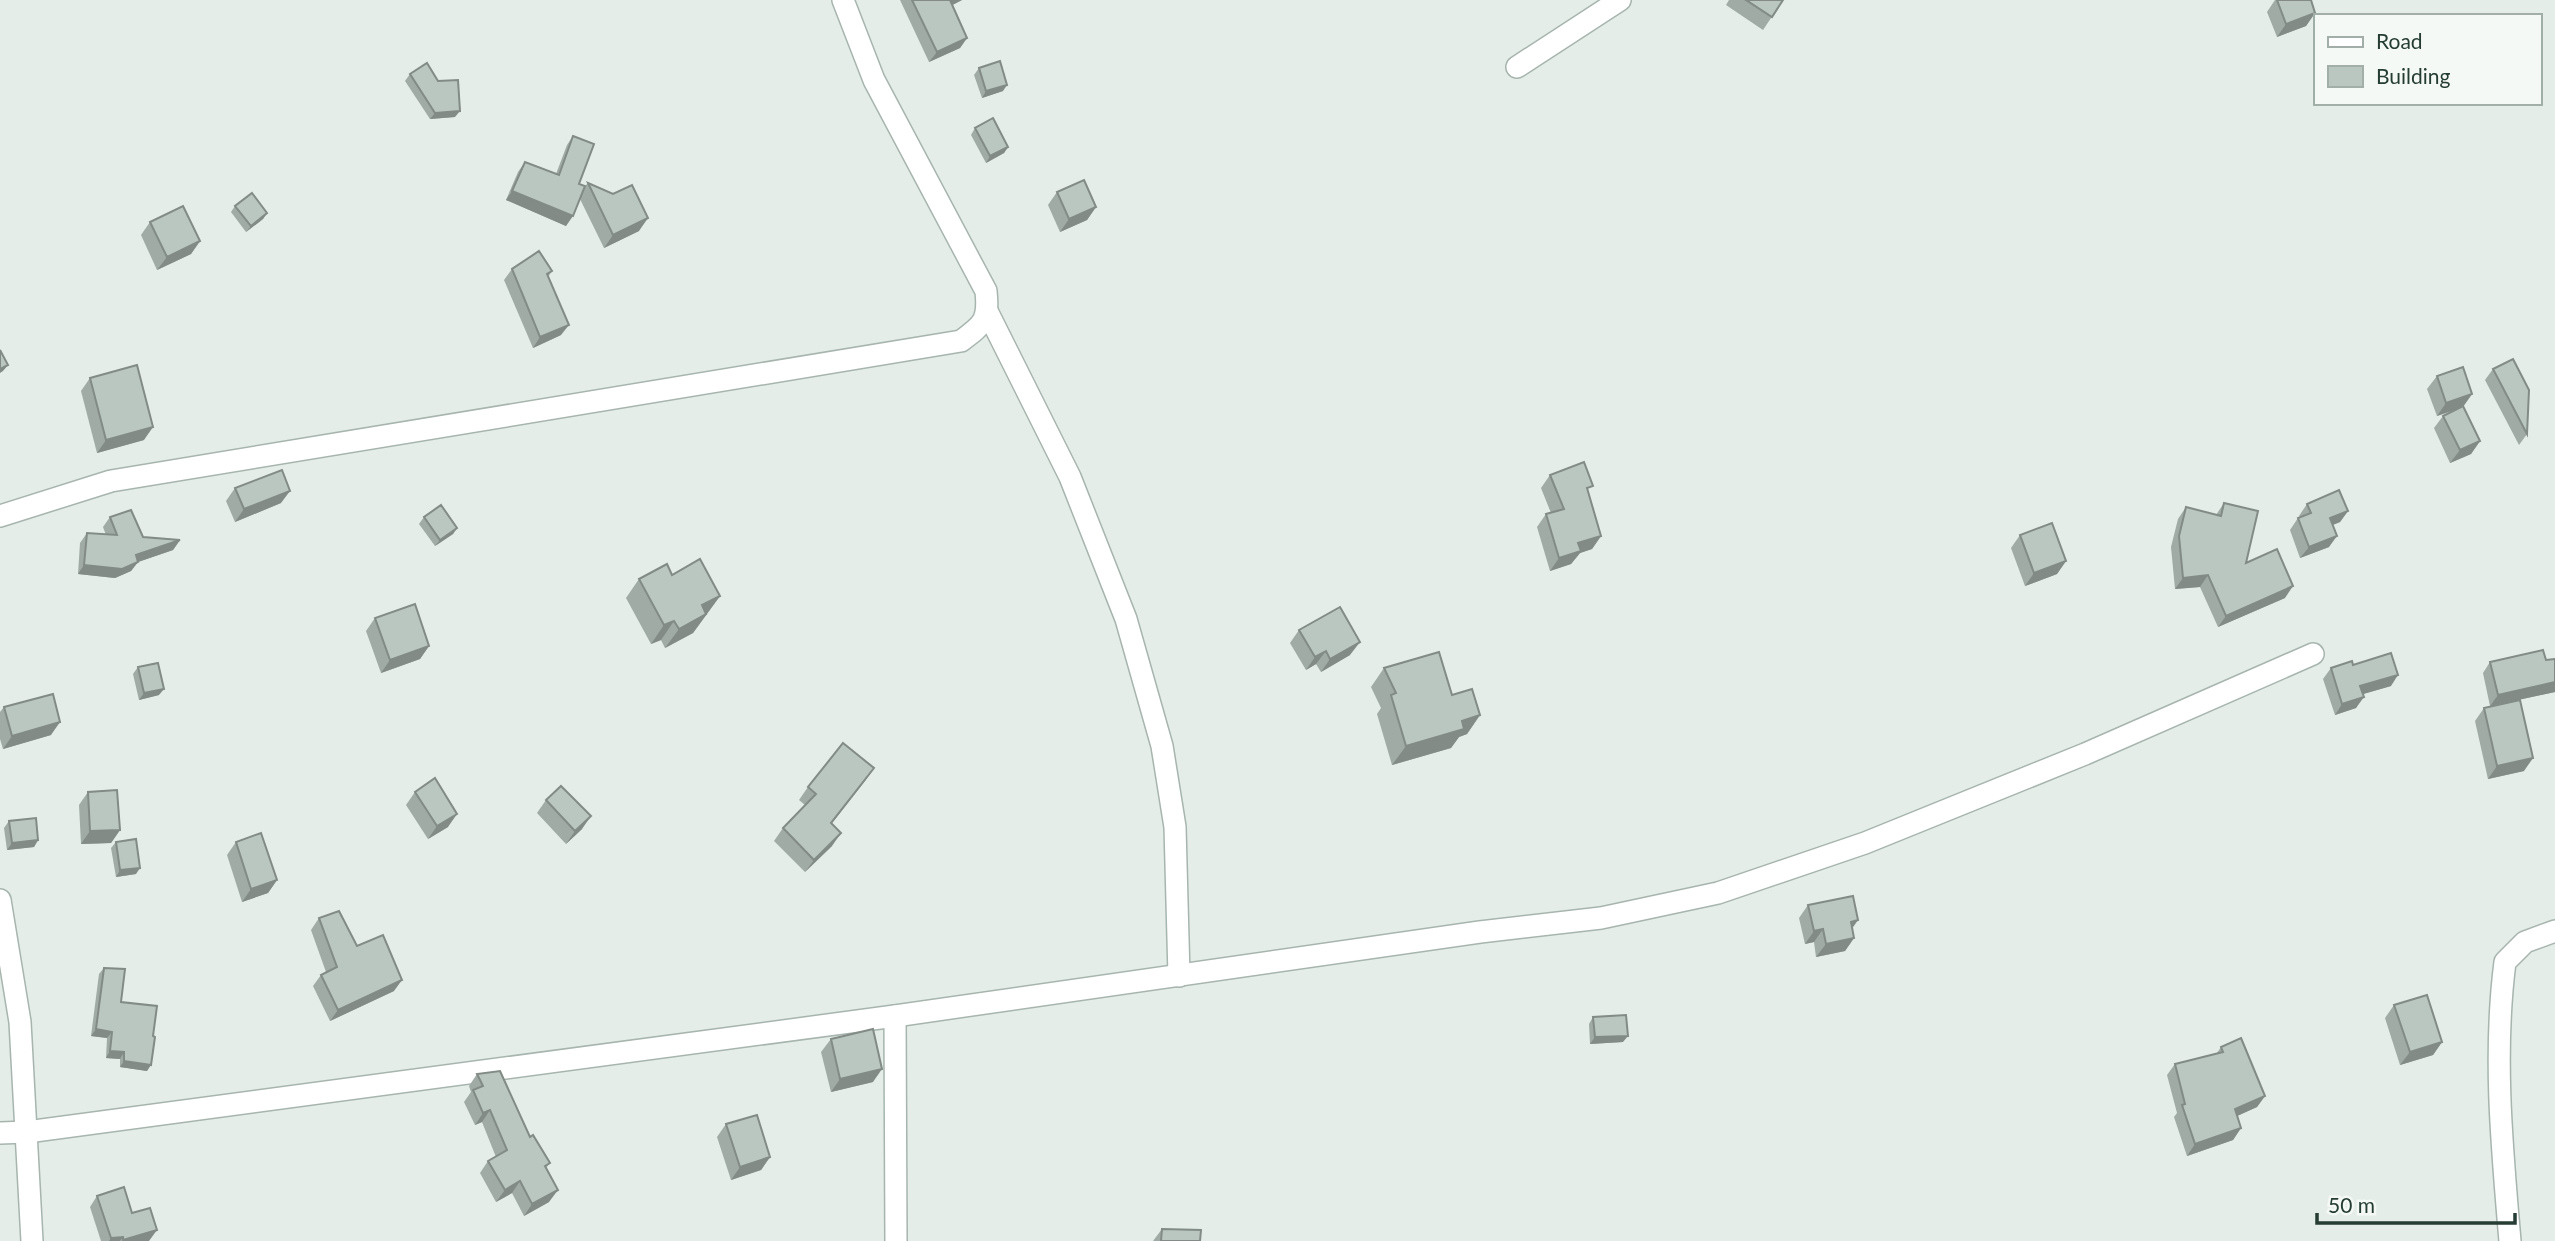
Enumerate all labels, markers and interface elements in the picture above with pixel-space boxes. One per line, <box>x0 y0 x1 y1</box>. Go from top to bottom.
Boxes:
legend <box>2314 14 2541 105</box>
text: Road <box>2376 28 2423 53</box>
text: Building <box>2376 63 2451 88</box>
scale bar <box>2317 1182 2515 1226</box>
text: 50 m <box>2328 1192 2375 1217</box>

